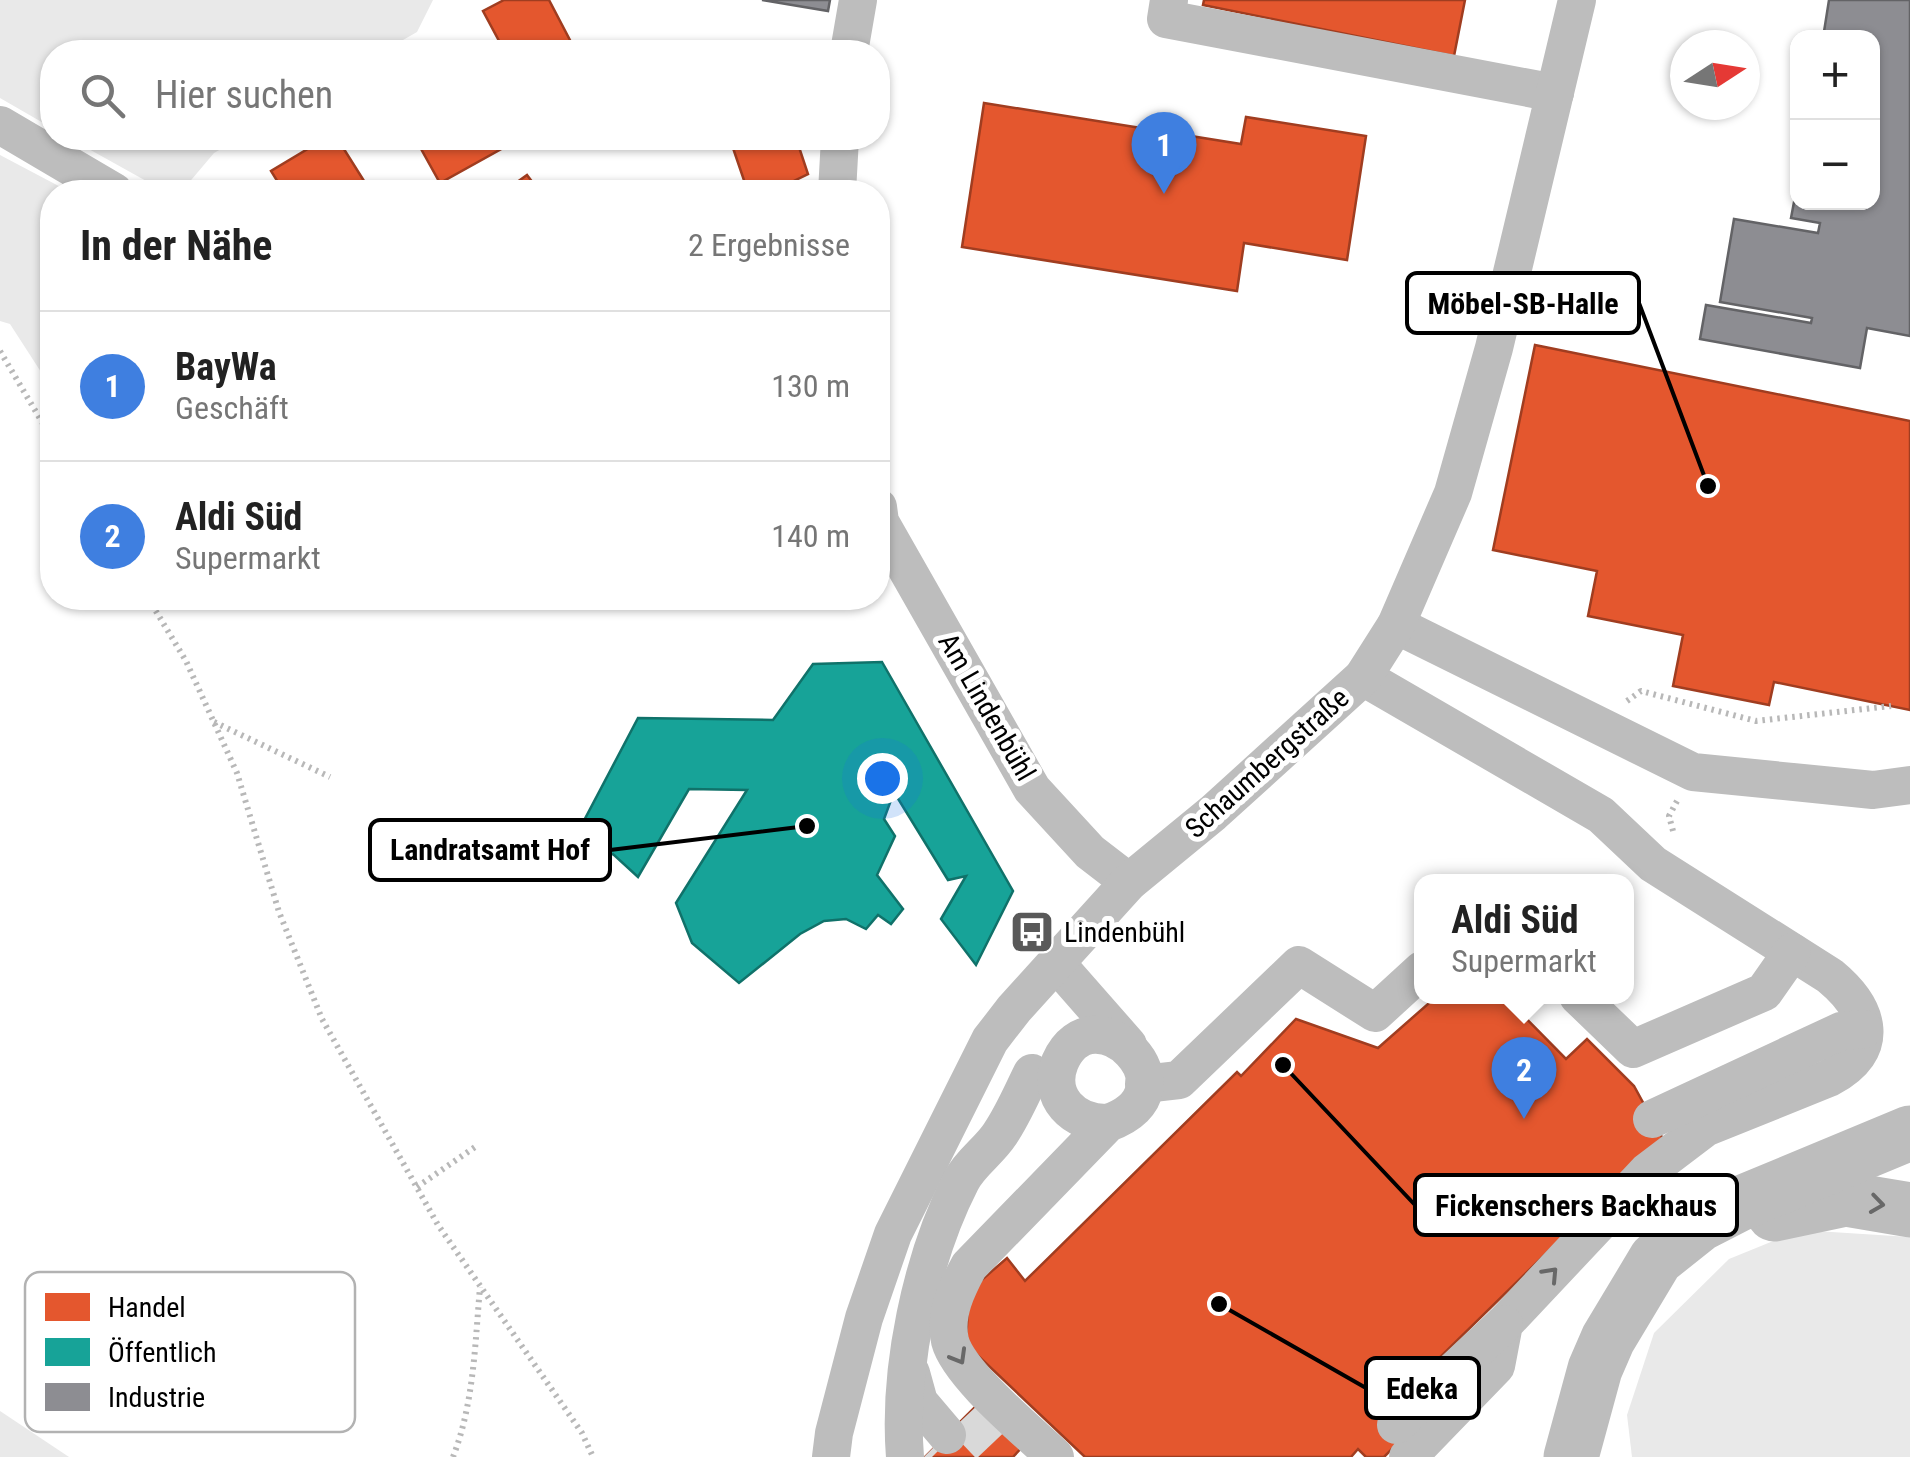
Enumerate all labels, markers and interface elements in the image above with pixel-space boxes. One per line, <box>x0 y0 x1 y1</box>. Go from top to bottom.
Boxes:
north arrow <box>1670 30 1760 120</box>
map controls <box>1790 30 1880 210</box>
button: + <box>1790 30 1880 120</box>
search box <box>40 40 890 150</box>
icon: search <box>75 68 130 123</box>
text: Hier suchen <box>155 73 333 117</box>
pin: 1 <box>1132 111 1196 194</box>
button: − <box>1790 120 1880 210</box>
text: In der Nähe <box>80 221 272 270</box>
text: 2 Ergebnisse <box>688 226 850 264</box>
callout: Möbel-SB-Halle <box>1407 273 1639 333</box>
text: Möbel-SB-Halle <box>1427 286 1619 321</box>
text: BayWa <box>175 345 277 389</box>
text: 1 <box>104 367 121 405</box>
text: 130 m <box>771 367 850 405</box>
text: Geschäft <box>175 389 289 427</box>
text: Aldi Süd <box>175 495 302 539</box>
text: 2 <box>104 517 121 555</box>
text: 140 m <box>771 517 850 555</box>
text: Supermarkt <box>175 539 321 577</box>
street label: Am Lindenbühl <box>932 627 1042 787</box>
street label: Schaumbergstraße <box>1179 681 1355 845</box>
your location <box>857 753 908 804</box>
callout: Landratsamt Hof <box>370 820 610 880</box>
text: Landratsamt Hof <box>390 832 590 867</box>
popup <box>1414 874 1634 1004</box>
text: Aldi Süd <box>1451 898 1579 942</box>
bus stop icon: Lindenbühl <box>1009 909 1055 955</box>
place label: Lindenbühl <box>1064 916 1185 949</box>
text: Supermarkt <box>1451 942 1597 980</box>
pin: 2 <box>1492 1036 1556 1119</box>
callout: Fickenschers Backhaus <box>1415 1175 1737 1235</box>
text: Fickenschers Backhaus <box>1435 1188 1717 1223</box>
one-way arrow <box>1868 1192 1885 1213</box>
one-way arrow <box>1539 1268 1557 1286</box>
legend <box>25 1272 355 1432</box>
text: Handel <box>108 1291 186 1324</box>
text: Öffentlich <box>108 1336 217 1369</box>
one-way arrow <box>947 1346 966 1364</box>
callout: Edeka <box>1366 1358 1479 1418</box>
text: Edeka <box>1386 1371 1458 1406</box>
text: Industrie <box>108 1381 205 1414</box>

